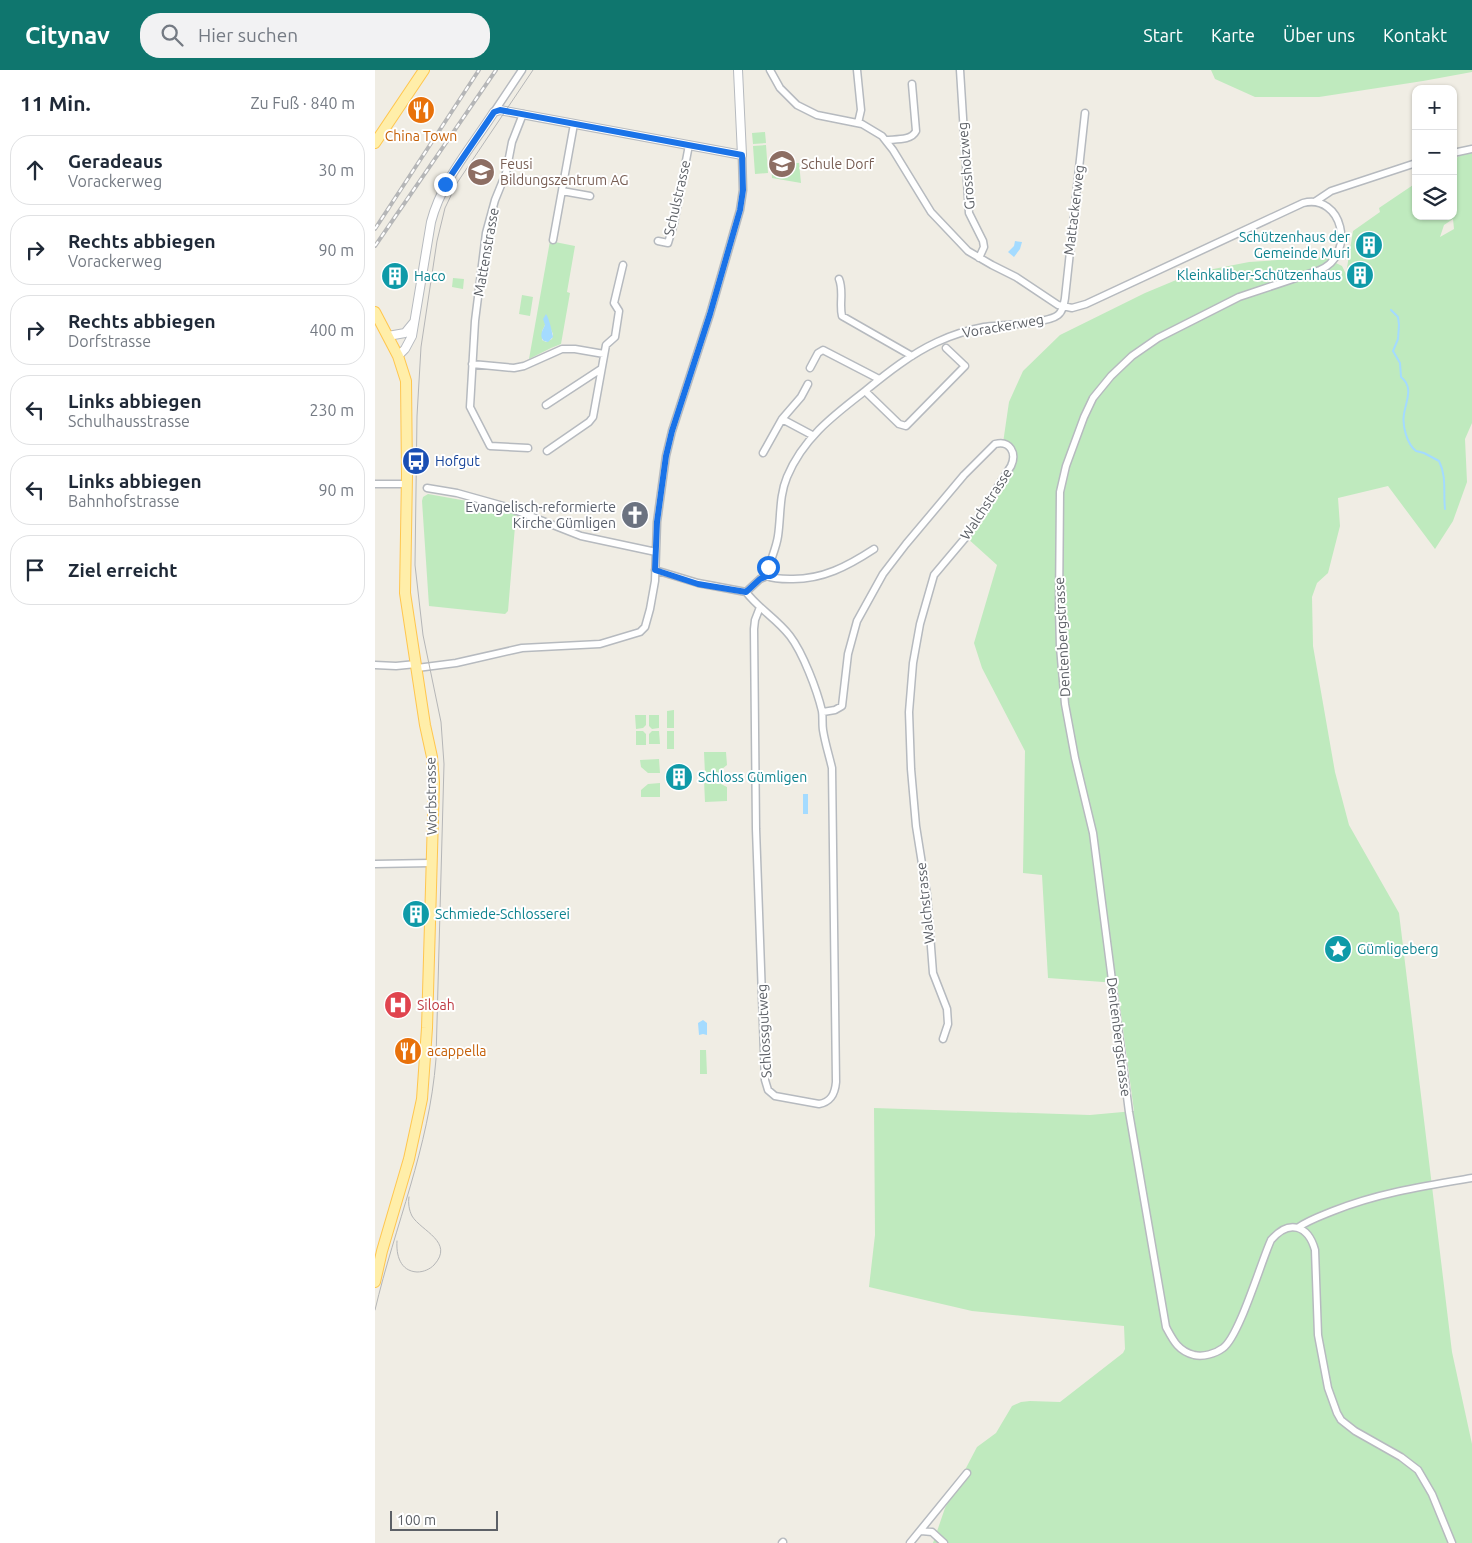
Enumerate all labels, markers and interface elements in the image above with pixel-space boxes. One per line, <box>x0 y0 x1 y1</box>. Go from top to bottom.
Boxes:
search box <box>140 13 490 58</box>
icon: search <box>158 21 186 49</box>
text: Citynav <box>25 22 110 49</box>
text: Hier suchen <box>198 24 298 46</box>
text: Start <box>1143 25 1183 45</box>
text: Karte <box>1211 25 1255 45</box>
text: Über uns <box>1283 25 1355 45</box>
text: Kontakt <box>1383 25 1447 45</box>
map controls <box>1412 85 1457 220</box>
button: + <box>1412 85 1457 130</box>
text: 11 Min. <box>20 91 91 115</box>
text: Zu Fuß · 840 m <box>250 94 355 112</box>
restaurant icon: China Town <box>406 95 436 125</box>
street label: Grossholzweg <box>954 122 978 210</box>
place label: China Town <box>385 128 457 144</box>
button: − <box>1412 130 1457 175</box>
school or university icon: Schule Dorf <box>767 149 797 179</box>
text: Geradeaus <box>68 150 163 172</box>
icon: ahead <box>21 156 49 184</box>
place label: Feusi Bildungszentrum AG <box>500 156 629 188</box>
place label: Schule Dorf <box>801 156 875 172</box>
school or university icon: Feusi Bildungszentrum AG <box>466 157 496 187</box>
street label: Schulstrasse <box>660 158 694 238</box>
text: 30 m <box>318 161 354 179</box>
street label: Mattackerweg <box>1061 164 1087 256</box>
text: Vorackerweg <box>68 172 162 190</box>
route end <box>434 173 457 196</box>
button: layers <box>1412 175 1457 220</box>
street label: Mattenstrasse <box>470 206 502 298</box>
place label: Schützenhaus der Gemeinde Muri <box>1239 229 1351 261</box>
text: Rechts abbiegen <box>68 230 216 252</box>
building icon: Schützenhaus der Gemeinde Muri <box>1354 230 1384 260</box>
icon: right <box>21 236 49 264</box>
text: 90 m <box>318 241 354 259</box>
text: Vorackerweg <box>68 252 162 270</box>
building icon: Kleinkaliber-Schützenhaus <box>1345 260 1375 290</box>
building icon: Haco <box>380 261 410 291</box>
place label: Kleinkaliber-Schützenhaus <box>1177 267 1341 283</box>
place label: Haco <box>414 268 446 284</box>
text: Rechts abbiegen <box>68 310 216 332</box>
street label: Vorackerweg <box>961 311 1045 341</box>
icon: right <box>21 316 49 344</box>
text: 400 m <box>309 321 354 339</box>
text: Dorfstrasse <box>68 332 151 350</box>
text: Links abbiegen <box>68 390 202 412</box>
icon: left <box>21 396 49 424</box>
text: 230 m <box>309 401 354 419</box>
text: Schulhausstrasse <box>68 412 190 430</box>
bus stop icon: Hofgut <box>401 446 431 476</box>
place label: Hofgut <box>435 453 480 469</box>
street label: Walchstrasse <box>957 465 1015 543</box>
text: Links abbiegen <box>68 470 202 492</box>
icon: left <box>21 476 49 504</box>
text: 90 m <box>318 481 354 499</box>
text: Bahnhofstrasse <box>68 492 179 510</box>
place label: Evangelisch-reformierte Kirche Gümligen <box>465 499 616 531</box>
church icon: Evangelisch-reformierte Kirche Gümligen <box>620 500 650 530</box>
icon: arrive <box>21 556 49 584</box>
route start <box>757 556 780 579</box>
text: Ziel erreicht <box>68 559 177 581</box>
street label: Dentenbergstrasse <box>1051 577 1073 697</box>
street label: Worbstrasse <box>422 757 440 835</box>
building icon: Schloss Gümligen <box>664 762 694 792</box>
place label: Schloss Gümligen <box>698 769 807 785</box>
street label: Walchstrasse <box>913 861 937 945</box>
building icon: Schmiede-Schlosserei <box>401 899 431 929</box>
place label: Schmiede-Schlosserei <box>435 906 570 922</box>
place icon: Gümligeberg <box>1323 934 1353 964</box>
place label: Gümligeberg <box>1357 941 1438 957</box>
street label: Dentenbergstrasse <box>1104 976 1134 1098</box>
street label: Schlossgutweg <box>754 984 774 1078</box>
hospital icon: Siloah <box>383 990 413 1020</box>
place label: Siloah <box>417 997 455 1013</box>
restaurant icon: acappella <box>393 1036 423 1066</box>
place label: acappella <box>427 1043 487 1059</box>
scale bar <box>390 1508 497 1531</box>
text: 100 m <box>397 1512 436 1528</box>

